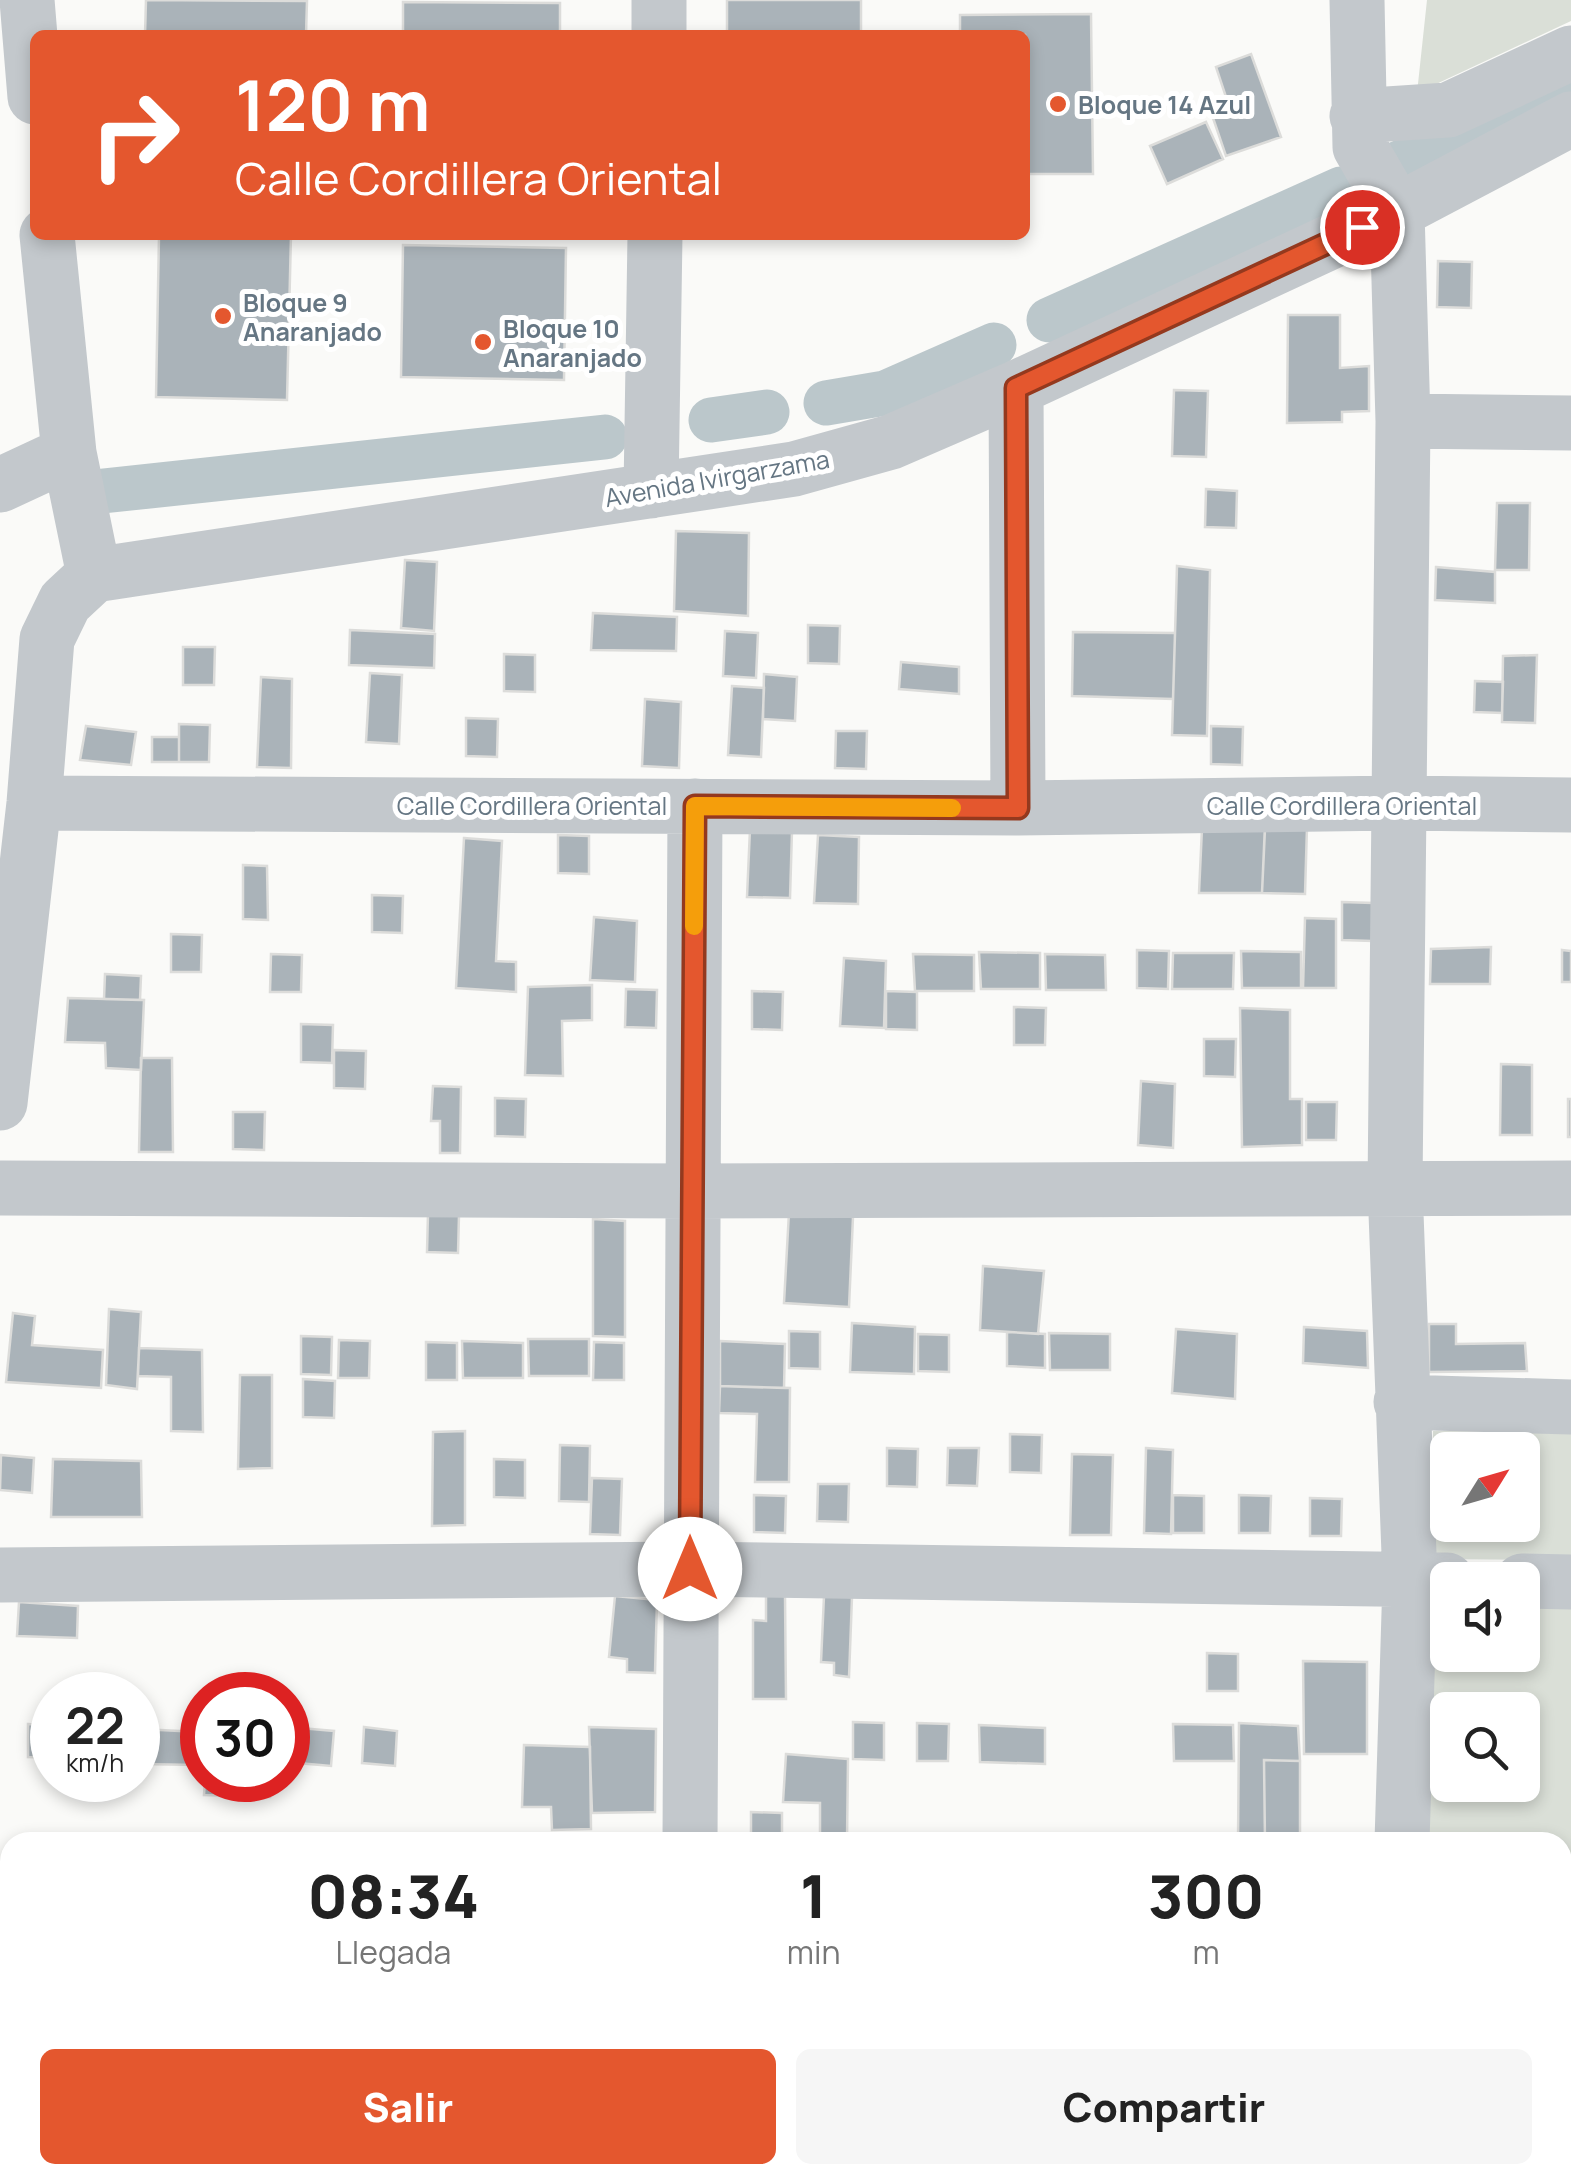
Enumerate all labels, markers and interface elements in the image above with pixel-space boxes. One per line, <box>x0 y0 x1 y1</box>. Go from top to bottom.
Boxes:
text: 120 m <box>235 56 430 152</box>
icon: right <box>70 70 200 200</box>
place label: Bloque 14 Azul <box>1078 87 1251 122</box>
marker: Bloque 14 Azul <box>1047 93 1069 115</box>
text: Calle Cordillera Oriental <box>235 147 722 209</box>
pin <box>1320 185 1405 270</box>
icon: arrive <box>1335 200 1390 255</box>
place label: Bloque 9 Anaranjado <box>243 285 382 349</box>
marker: Bloque 9 Anaranjado <box>212 305 234 327</box>
place label: Bloque 10 Anaranjado <box>503 311 642 375</box>
marker: Bloque 10 Anaranjado <box>472 331 494 353</box>
street label: Avenida Ivirgarzama <box>602 441 832 515</box>
street label: Calle Cordillera Oriental <box>397 788 667 823</box>
street label: Calle Cordillera Oriental <box>1207 788 1477 823</box>
north arrow <box>1430 1432 1540 1542</box>
map controls <box>1430 1432 1540 1802</box>
position arrow <box>638 1517 742 1621</box>
button: sound <box>1430 1562 1540 1672</box>
speed limit sign: 30 <box>180 1672 310 1802</box>
text: 22 <box>65 1691 125 1759</box>
button: search <box>1430 1692 1540 1802</box>
text: km/h <box>66 1745 124 1780</box>
text: 08:34 <box>308 1854 479 1936</box>
text: 1 <box>800 1854 827 1936</box>
text: 300 <box>1148 1854 1264 1936</box>
text: Llegada <box>335 1930 451 1974</box>
text: min <box>787 1930 840 1974</box>
text: m <box>1193 1930 1220 1974</box>
button: Salir <box>40 2049 776 2164</box>
button: Compartir <box>796 2049 1532 2164</box>

